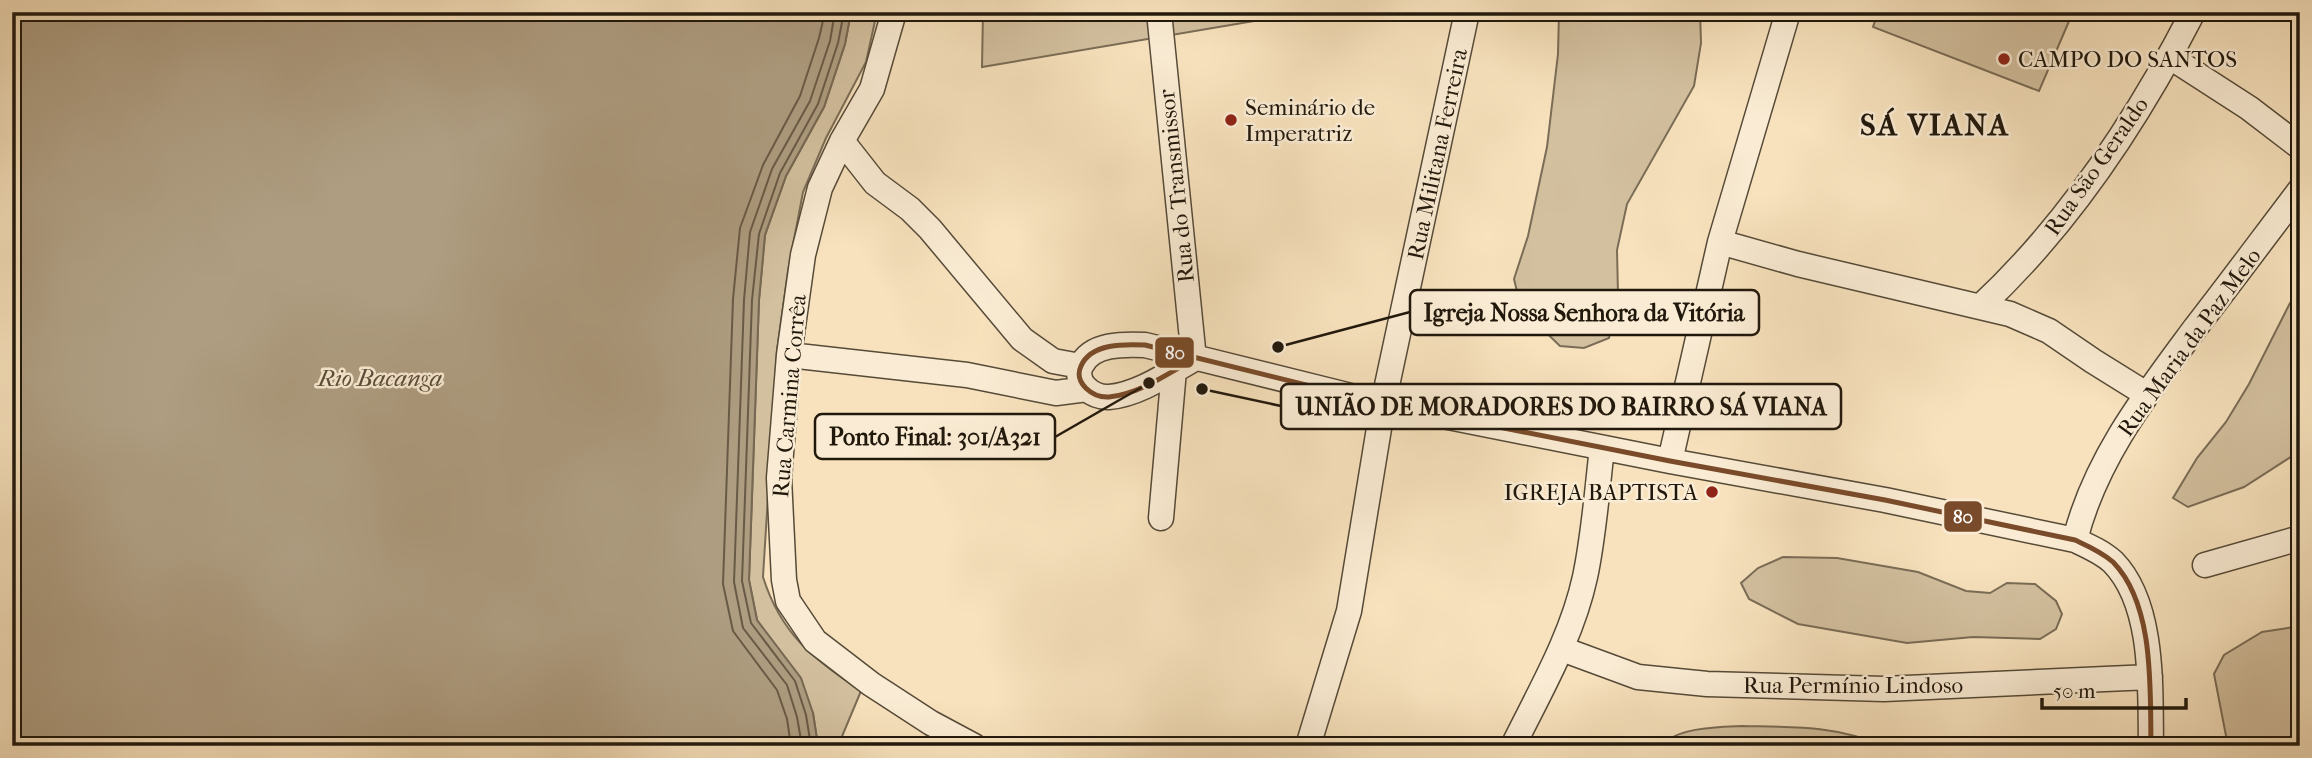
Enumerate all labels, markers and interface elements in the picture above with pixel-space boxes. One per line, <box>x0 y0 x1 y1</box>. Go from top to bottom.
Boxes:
street label: Rua Militana Ferreira <box>1402 46 1473 262</box>
place label: CAMPO DO SANTOS <box>2018 46 2237 73</box>
marker: CAMPO DO SANTOS <box>1996 51 2012 67</box>
street label: Rua do Transmissor <box>1153 88 1200 284</box>
street label: Rua São Geraldo <box>2039 92 2154 241</box>
place label: Seminário de Imperatriz <box>1245 94 1375 147</box>
district label: SÁ VIANA <box>1860 107 2010 143</box>
marker: Seminário de Imperatriz <box>1223 112 1239 128</box>
street label: Rua Maria da Paz Melo <box>2112 243 2267 442</box>
callout: Igreja Nossa Senhora da Vitória <box>1410 290 1759 335</box>
street label: Rua Carmina Corrêa <box>767 293 812 499</box>
text: Igreja Nossa Senhora da Vitória <box>1423 299 1746 327</box>
line badge: 80 <box>1154 336 1195 369</box>
text: 80 <box>1165 342 1185 364</box>
water label: Rio Bacanga <box>316 364 442 392</box>
callout: UNIÃO DE MORADORES DO BAIRRO SÁ VIANA <box>1281 384 1841 429</box>
text: UNIÃO DE MORADORES DO BAIRRO SÁ VIANA <box>1294 391 1828 421</box>
callout: Ponto Final: 301/A321 <box>815 414 1055 459</box>
text: Ponto Final: 301/A321 <box>829 423 1041 451</box>
place label: IGREJA BAPTISTA <box>1504 479 1699 506</box>
marker: IGREJA BAPTISTA <box>1704 484 1720 500</box>
line badge: 80 <box>1943 500 1983 533</box>
text: 80 <box>1953 506 1973 528</box>
scale bar <box>2042 667 2186 711</box>
street label: Rua Permínio Lindoso <box>1743 672 1963 699</box>
text: 50 m <box>2053 679 2096 703</box>

